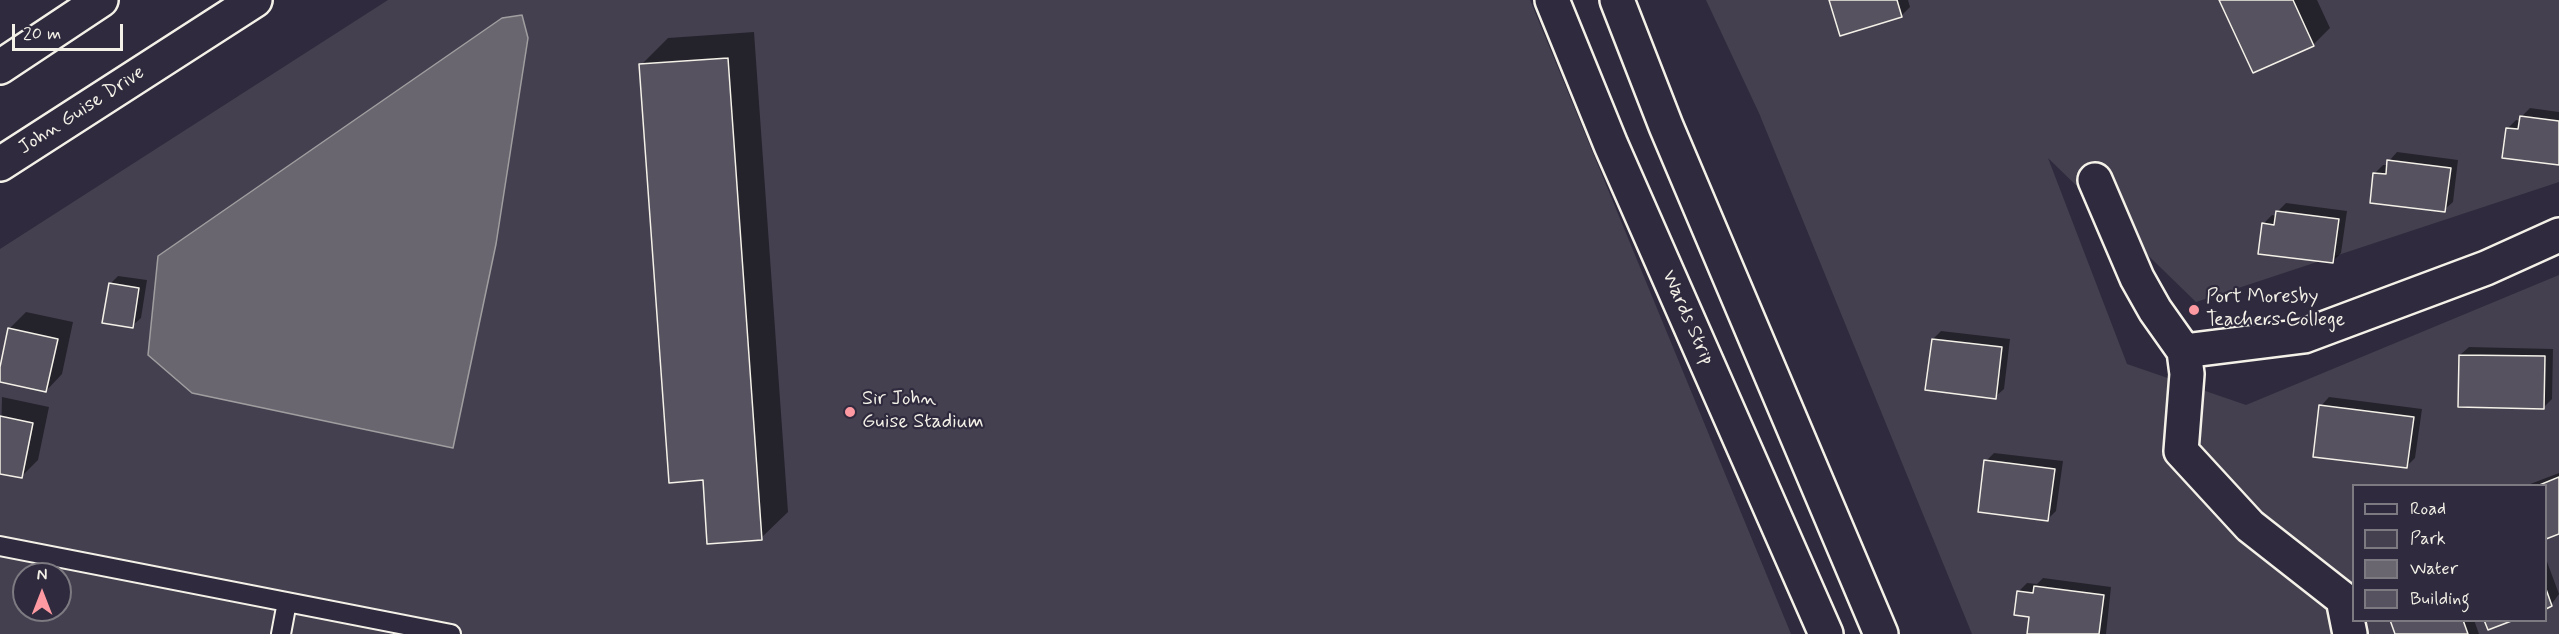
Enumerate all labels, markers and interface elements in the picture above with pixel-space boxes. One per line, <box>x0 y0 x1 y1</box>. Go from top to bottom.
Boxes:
scale bar <box>15 12 126 50</box>
text: 20 m <box>23 22 61 46</box>
street label: John Guise Drive <box>14 61 150 161</box>
street label: Wards Strip <box>1655 267 1719 369</box>
place label: Port Moresby Teachers College <box>2206 286 2345 333</box>
marker: Port Moresby Teachers College <box>2187 303 2201 317</box>
place label: Sir John Guise Stadium <box>862 388 984 435</box>
marker: Sir John Guise Stadium <box>843 405 857 419</box>
legend <box>2352 484 2547 622</box>
text: Road <box>2410 497 2446 521</box>
text: Park <box>2410 527 2446 551</box>
text: Water <box>2410 557 2458 581</box>
north arrow <box>12 562 72 622</box>
text: N <box>37 565 47 586</box>
text: Building <box>2410 587 2470 611</box>

